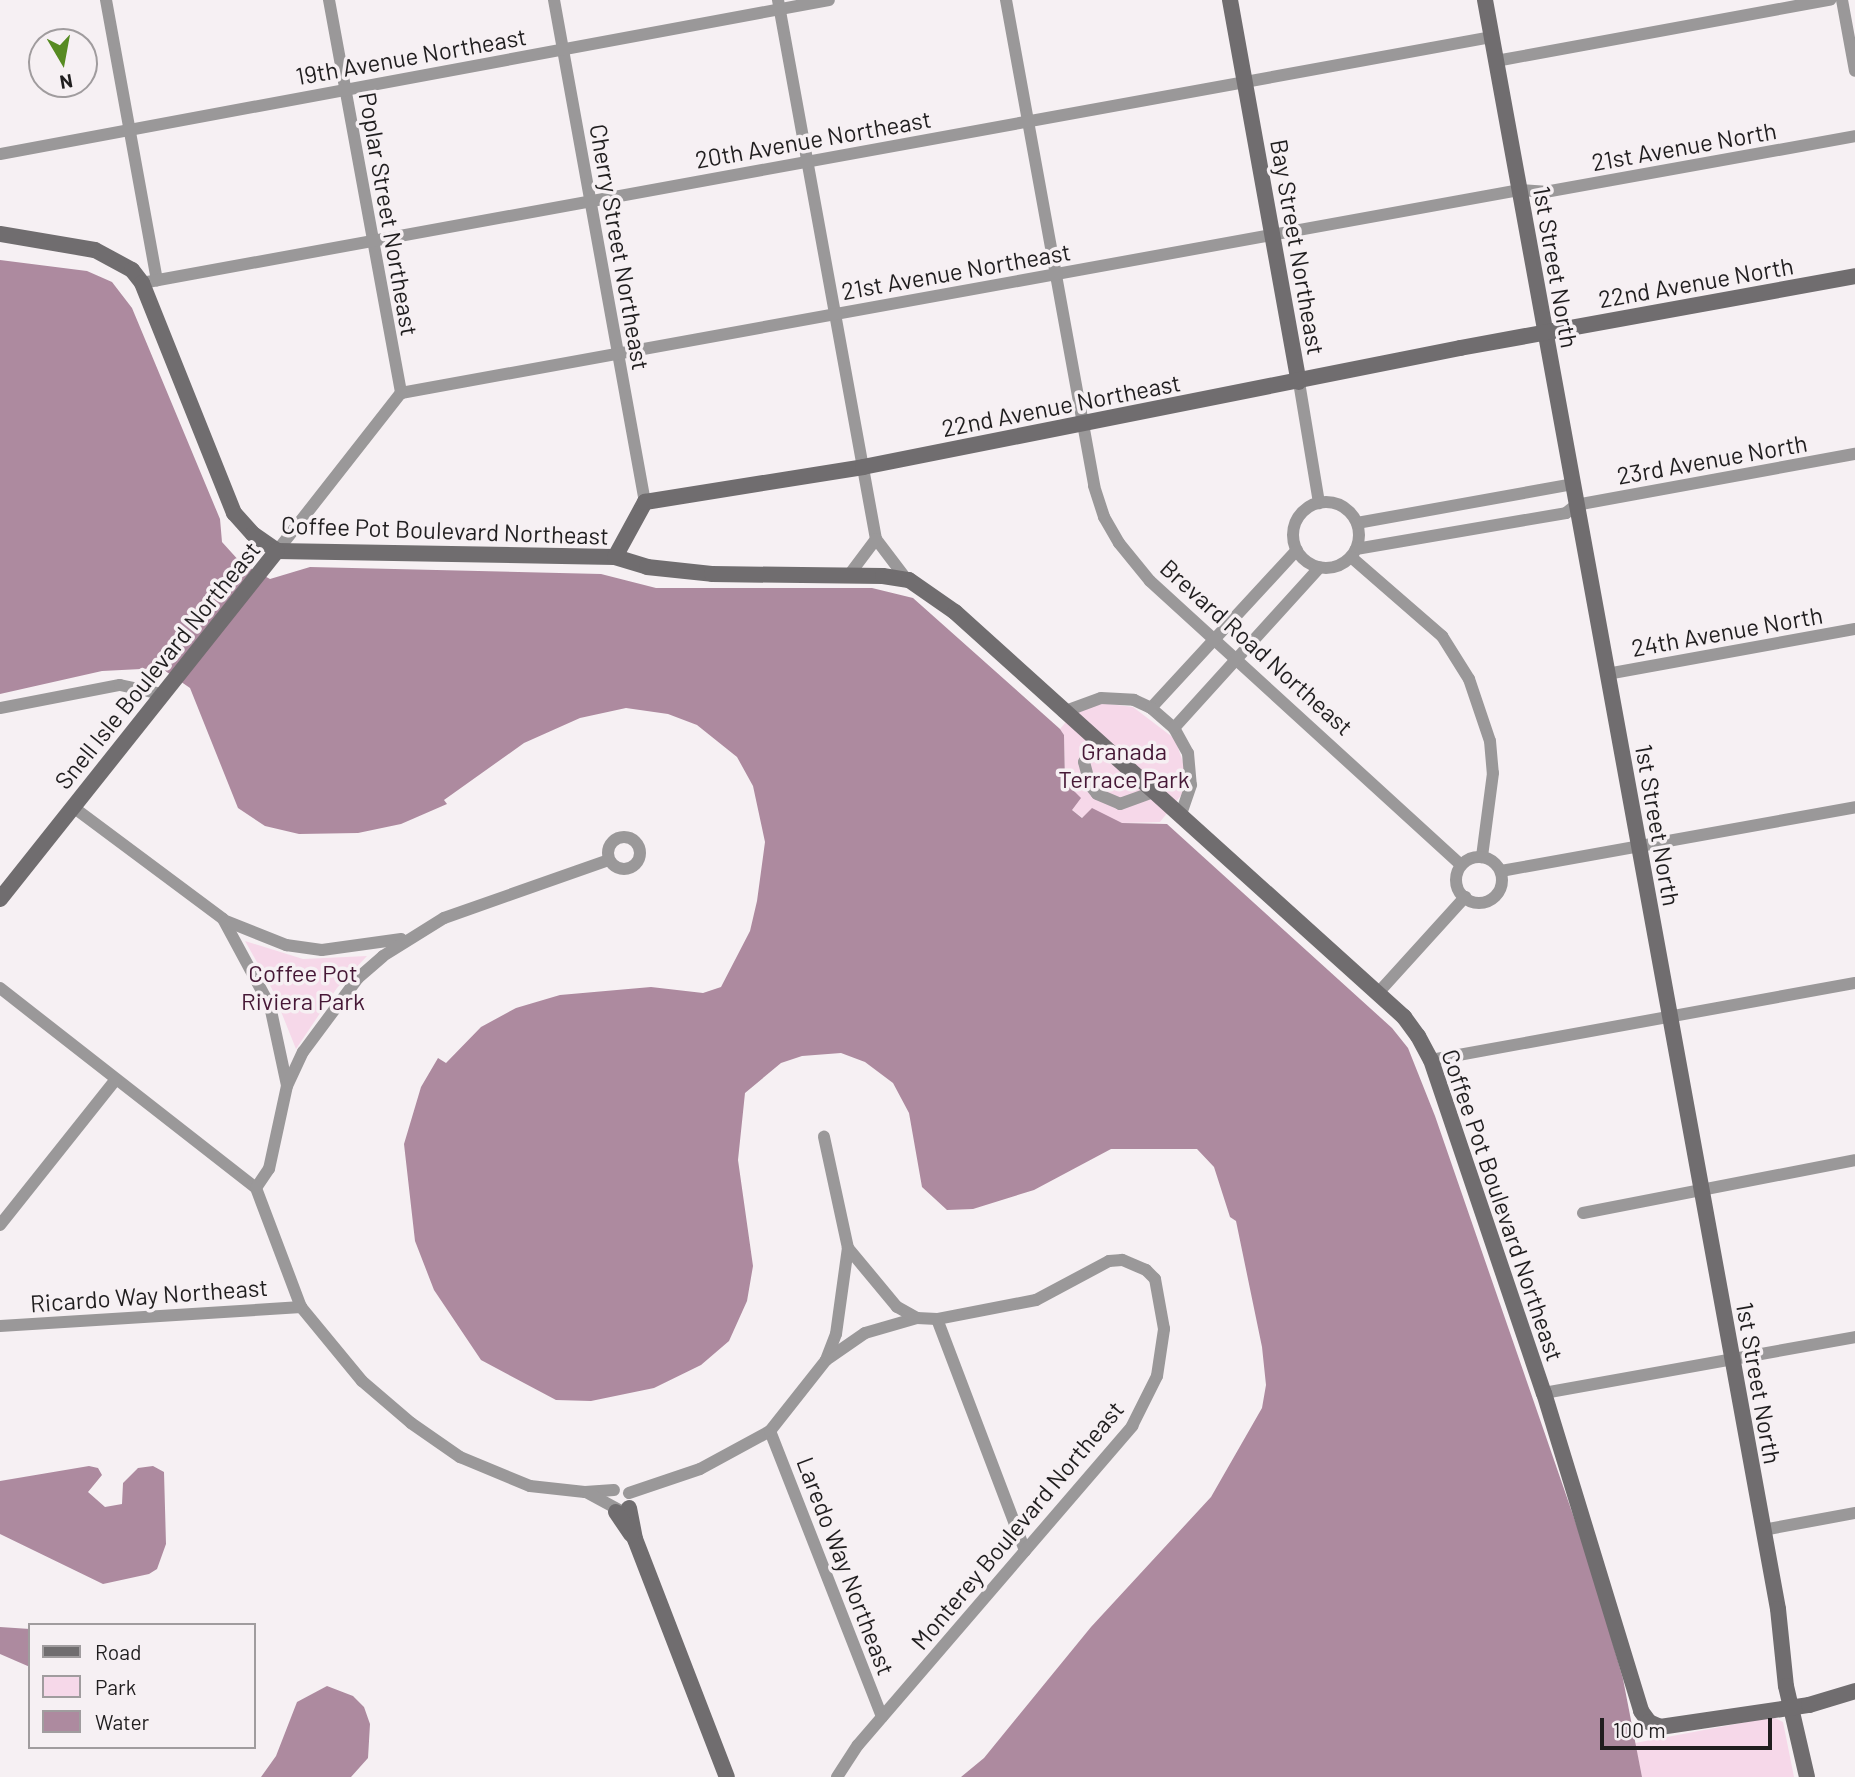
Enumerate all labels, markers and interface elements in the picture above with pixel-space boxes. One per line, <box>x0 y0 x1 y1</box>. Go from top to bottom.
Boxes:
street label: 19th Avenue Northeast <box>294 22 528 90</box>
north arrow <box>28 28 98 98</box>
text: N <box>58 70 75 95</box>
street label: Poplar Street Northeast <box>353 90 425 338</box>
street label: 20th Avenue Northeast <box>693 104 933 174</box>
street label: 21st Avenue North <box>1589 116 1779 176</box>
street label: Cherry Street Northeast <box>584 122 656 372</box>
street label: Bay Street Northeast <box>1265 137 1331 357</box>
street label: 1st Street North <box>1528 184 1584 350</box>
street label: 21st Avenue Northeast <box>839 237 1073 305</box>
street label: 22nd Avenue North <box>1596 251 1796 313</box>
street label: 22nd Avenue Northeast <box>939 368 1183 442</box>
street label: 23rd Avenue North <box>1615 428 1809 490</box>
street label: Coffee Pot Boulevard Northeast <box>281 510 609 550</box>
street label: Snell Isle Boulevard Northeast <box>48 535 266 795</box>
street label: Brevard Road Northeast <box>1155 553 1359 741</box>
street label: 24th Avenue North <box>1629 600 1825 662</box>
park label: Granada Terrace Park <box>1058 737 1190 793</box>
street label: 1st Street North <box>1630 742 1686 908</box>
park label: Coffee Pot Riviera Park <box>241 959 365 1015</box>
street label: Coffee Pot Boulevard Northeast <box>1436 1045 1570 1365</box>
street label: Ricardo Way Northeast <box>29 1272 269 1318</box>
street label: 1st Street North <box>1731 1300 1787 1466</box>
street label: Monterey Boulevard Northeast <box>905 1395 1129 1655</box>
street label: Laredo Way Northeast <box>791 1453 901 1679</box>
legend <box>28 1623 256 1749</box>
text: Road <box>95 1639 141 1664</box>
text: Park <box>95 1674 136 1699</box>
scale bar <box>1603 1704 1774 1748</box>
text: Water <box>95 1709 149 1734</box>
text: 100 m <box>1613 1717 1666 1742</box>

